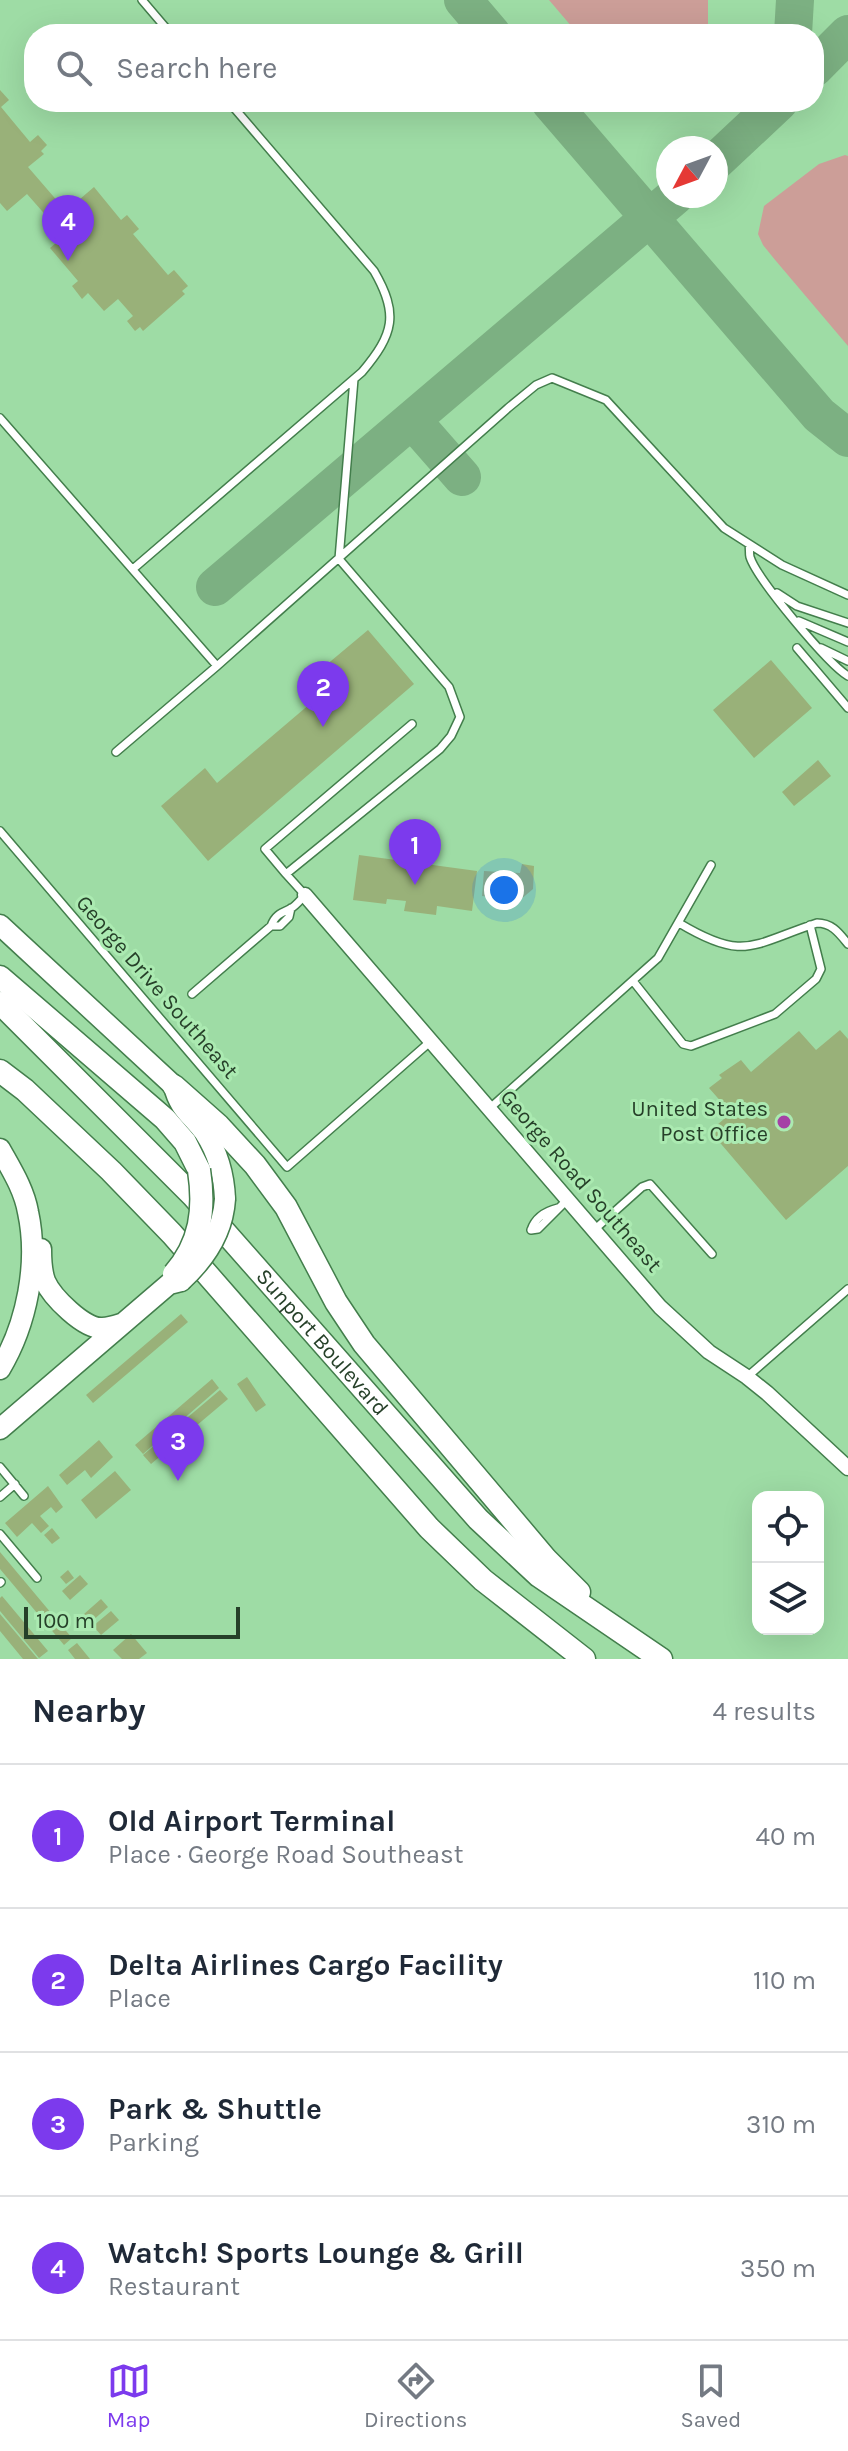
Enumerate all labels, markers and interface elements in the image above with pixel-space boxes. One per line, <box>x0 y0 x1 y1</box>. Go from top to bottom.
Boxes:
search box <box>24 24 824 112</box>
icon: search <box>52 46 96 90</box>
text: Search here <box>116 50 277 86</box>
north arrow <box>656 136 728 208</box>
pin: 4 <box>42 195 94 261</box>
pin: 2 <box>297 661 349 727</box>
pin: 1 <box>389 819 441 885</box>
your location <box>484 870 524 910</box>
street label: George Drive Southeast <box>70 890 244 1084</box>
street label: George Road Southeast <box>495 1084 667 1278</box>
place label: United States Post Office <box>631 1096 768 1147</box>
marker: United States Post Office <box>775 1113 793 1131</box>
street label: Sunport Boulevard <box>250 1264 394 1421</box>
pin: 3 <box>152 1415 204 1481</box>
map controls <box>752 1491 824 1635</box>
button: locate <box>752 1491 824 1563</box>
button: layers <box>752 1563 824 1635</box>
scale bar <box>24 1603 240 1639</box>
text: 100 m <box>36 1608 95 1634</box>
text: Nearby <box>32 1691 146 1731</box>
text: 4 results <box>712 1696 816 1727</box>
text: Old Airport Terminal <box>108 1803 395 1839</box>
text: 1 <box>53 1821 63 1852</box>
text: 40 m <box>756 1821 816 1852</box>
text: Place · George Road Southeast <box>108 1839 464 1870</box>
text: Delta Airlines Cargo Facility <box>108 1947 503 1983</box>
text: 2 <box>50 1965 66 1996</box>
text: 110 m <box>753 1965 816 1996</box>
text: Place <box>108 1983 171 2014</box>
text: Park & Shuttle <box>108 2091 322 2127</box>
text: 3 <box>50 2109 66 2140</box>
text: 310 m <box>746 2109 816 2140</box>
text: Parking <box>108 2127 199 2158</box>
text: Watch! Sports Lounge & Grill <box>108 2235 524 2271</box>
text: 4 <box>50 2253 66 2284</box>
text: 350 m <box>740 2253 816 2284</box>
text: Restaurant <box>108 2271 240 2302</box>
tab: Map <box>107 2359 151 2433</box>
tab: Directions <box>364 2359 467 2433</box>
tab: Saved <box>681 2359 741 2433</box>

